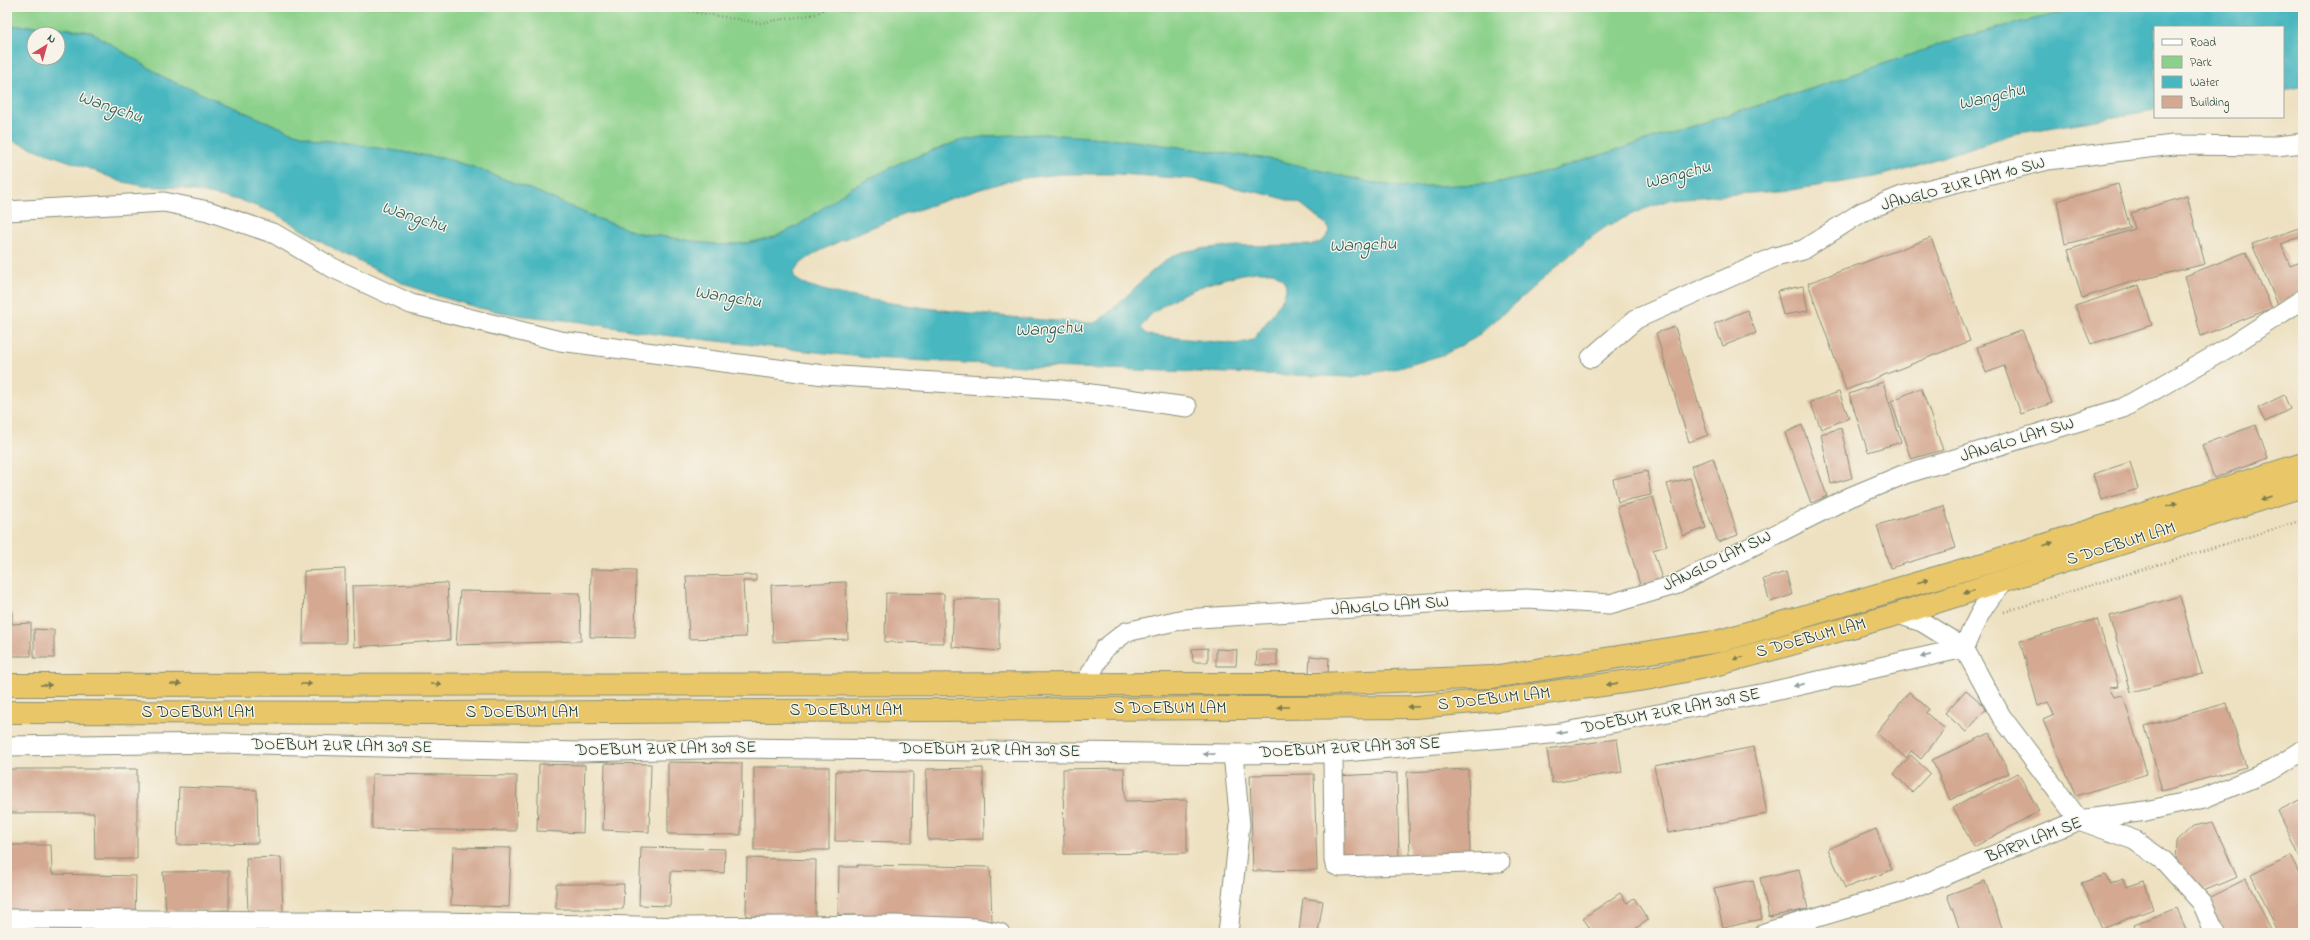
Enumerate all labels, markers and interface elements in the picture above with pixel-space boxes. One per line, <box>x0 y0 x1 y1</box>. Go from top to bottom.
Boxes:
north arrow <box>26 26 66 66</box>
legend <box>2154 26 2284 118</box>
text: N <box>44 30 59 47</box>
text: Road <box>2190 34 2216 52</box>
text: Park <box>2190 54 2212 72</box>
text: Water <box>2190 74 2219 92</box>
water label: Wangchu <box>1956 78 2028 118</box>
water label: Wangchu <box>74 85 146 131</box>
text: Building <box>2189 94 2229 113</box>
street label: JANGLO ZUR LAM 10 SW <box>1878 150 2048 218</box>
water label: Wangchu <box>1642 155 1714 197</box>
water label: Wangchu <box>378 195 450 241</box>
water label: Wangchu <box>1329 232 1397 260</box>
water label: Wangchu <box>693 280 763 316</box>
water label: Wangchu <box>1015 315 1083 345</box>
street label: JANGLO LAM SW <box>1957 411 2077 469</box>
one-way arrow <box>2260 496 2272 502</box>
one-way arrow <box>2166 501 2178 507</box>
street label: S DOEBUM LAM <box>2063 516 2179 572</box>
street label: JANGLO LAM SW <box>1658 524 1776 598</box>
one-way arrow <box>2042 541 2054 547</box>
one-way arrow <box>1917 578 1929 584</box>
street label: JANGLO LAM SW <box>1330 589 1450 623</box>
one-way arrow <box>1962 589 1974 595</box>
street label: S DOEBUM LAM <box>1753 611 1869 665</box>
one-way arrow <box>1920 654 1932 660</box>
one-way arrow <box>1733 655 1745 661</box>
one-way arrow <box>170 681 183 687</box>
one-way arrow <box>300 681 313 687</box>
one-way arrow <box>430 681 443 687</box>
street label: S DOEBUM LAM <box>1437 681 1551 717</box>
street label: DOEBUM ZUR LAM 309 SE <box>1579 681 1762 741</box>
one-way arrow <box>1606 681 1618 687</box>
one-way arrow <box>40 682 53 688</box>
one-way arrow <box>1793 683 1805 689</box>
street label: S DOEBUM LAM <box>1114 696 1226 721</box>
street label: S DOEBUM LAM <box>790 698 902 723</box>
street label: S DOEBUM LAM <box>142 700 254 725</box>
street label: S DOEBUM LAM <box>466 700 578 725</box>
one-way arrow <box>1407 703 1419 710</box>
one-way arrow <box>1276 704 1289 710</box>
one-way arrow <box>1556 729 1568 735</box>
street label: DOEBUM ZUR LAM 309 SE <box>1258 731 1441 765</box>
street label: DOEBUM ZUR LAM 309 SE <box>250 732 433 760</box>
street label: DOEBUM ZUR LAM 309 SE <box>574 735 757 763</box>
street label: DOEBUM ZUR LAM 309 SE <box>898 736 1081 764</box>
one-way arrow <box>1202 751 1215 757</box>
street label: BARPI LAM SE <box>1981 810 2086 870</box>

